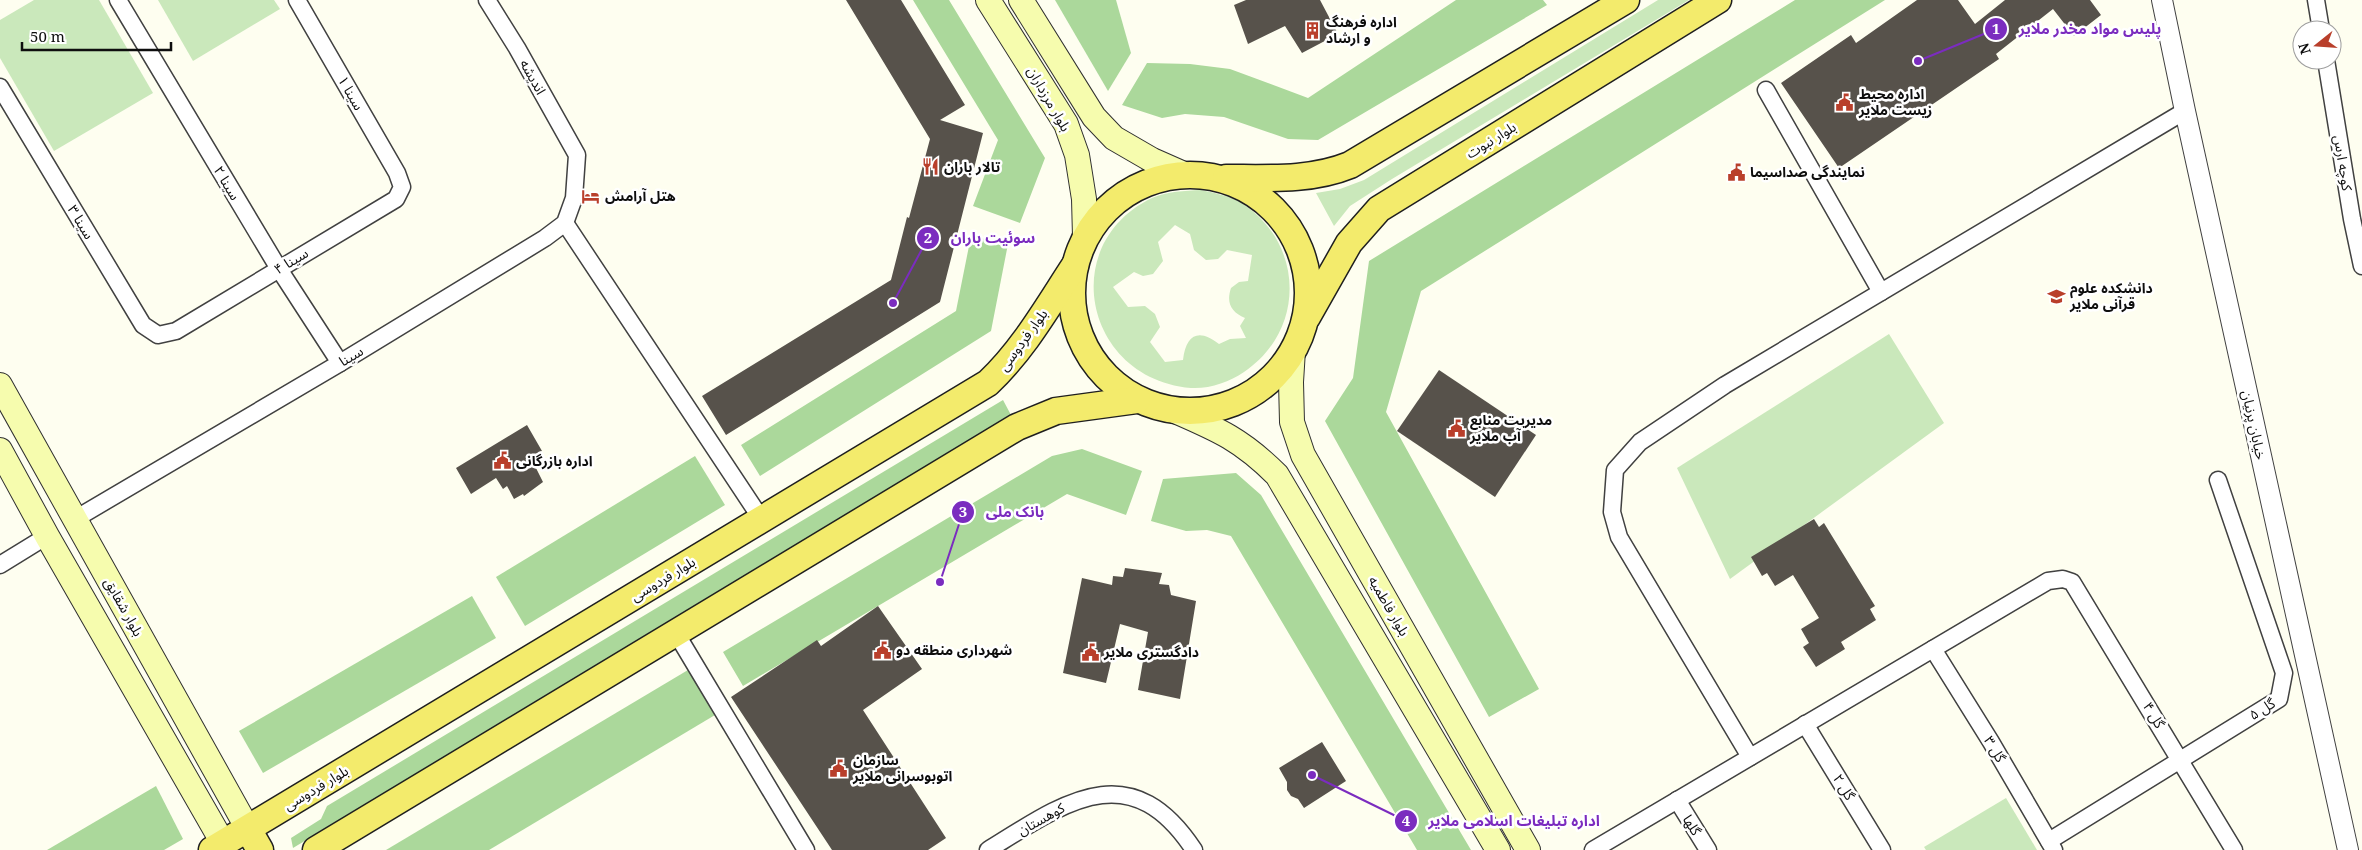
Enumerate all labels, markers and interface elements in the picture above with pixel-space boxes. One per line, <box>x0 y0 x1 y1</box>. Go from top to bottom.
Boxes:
place label: اداره فرهنگ و ارشاد <box>1326 12 1397 47</box>
callout: پلیس مواد مخدر ملایر <box>1984 14 2171 44</box>
text: 1 <box>1992 18 2000 38</box>
text: پلیس مواد مخدر ملایر <box>2018 18 2161 39</box>
scale bar <box>22 20 171 52</box>
building icon: اداره فرهنگ و ارشاد <box>1302 20 1322 40</box>
north arrow <box>2292 20 2342 70</box>
text: 50 m <box>30 26 65 46</box>
text: N <box>2293 41 2315 57</box>
street label: اندیشه <box>516 56 551 98</box>
street label: بلوار مرزداران <box>1023 63 1076 135</box>
street label: سینا ۱ <box>334 72 369 113</box>
place label: اداره محیط زیست ملایر <box>1858 84 1932 119</box>
public building icon: اداره محیط زیست ملایر <box>1835 92 1855 112</box>
street label: بلوار نبوت <box>1462 117 1520 162</box>
street label: کوچه ارس <box>2329 134 2357 192</box>
restaurant icon: تالار باران <box>920 157 940 177</box>
place label: تالار باران <box>944 157 1000 176</box>
street label: سینا ۲ <box>210 162 245 203</box>
public building icon: نمایندگی صداسیما <box>1726 162 1746 182</box>
place label: نمایندگی صداسیما <box>1750 162 1865 181</box>
hotel icon: هتل آرامش <box>581 186 601 206</box>
place label: هتل آرامش <box>605 186 676 205</box>
street label: سینا ۳ <box>64 201 99 242</box>
callout: سوئیت باران <box>915 223 1045 253</box>
text: 2 <box>924 227 932 247</box>
text: سوئیت باران <box>951 227 1035 247</box>
street label: سینا ۴ <box>270 243 311 278</box>
place label: دانشکده علوم قرآنی ملایر <box>2069 278 2153 313</box>
school or university icon: دانشکده علوم قرآنی ملایر <box>2046 286 2066 306</box>
street label: بلوار فردوسی <box>994 305 1052 375</box>
street label: سینا <box>335 341 366 370</box>
street label: خیابان پرنیان <box>2237 388 2271 462</box>
place label: مدیریت منابع آب ملایر <box>1469 410 1552 445</box>
public building icon: مدیریت منابع آب ملایر <box>1446 418 1466 438</box>
public building icon: اداره بازرگانی <box>492 451 512 471</box>
place label: اداره بازرگانی <box>516 451 593 470</box>
callout: بانک ملی <box>951 497 1054 527</box>
text: 3 <box>959 501 967 521</box>
text: بانک ملی <box>986 501 1044 521</box>
street label: بلوار فردوسی <box>627 552 699 605</box>
street label: بلوار فاطمیه <box>1365 572 1414 640</box>
street label: بلوار شقایق <box>100 574 148 640</box>
public building icon: شهرداری منطقه دو <box>872 640 892 660</box>
place label: شهرداری منطقه دو <box>896 640 1012 659</box>
public building icon: دادگستری ملایر <box>1080 642 1100 662</box>
place label: دادگستری ملایر <box>1103 642 1199 661</box>
street label: گل ۵ <box>2245 693 2279 724</box>
street label: گل ۴ <box>2139 698 2170 732</box>
street label: گل ۳ <box>1980 732 2011 766</box>
place label: سازمان اتوبوسرانی ملایر <box>852 750 952 785</box>
public building icon: سازمان اتوبوسرانی ملایر <box>829 758 849 778</box>
street label: بلوار فردوسی <box>280 761 352 814</box>
street label: گل ۲ <box>1829 770 1860 804</box>
street label: کوهستان <box>1014 798 1068 839</box>
callout: اداره تبلیغات اسلامی ملایر <box>1393 806 1610 836</box>
text: 4 <box>1402 810 1411 830</box>
text: اداره تبلیغات اسلامی ملایر <box>1427 810 1600 830</box>
street label: گلها <box>1679 811 1706 839</box>

